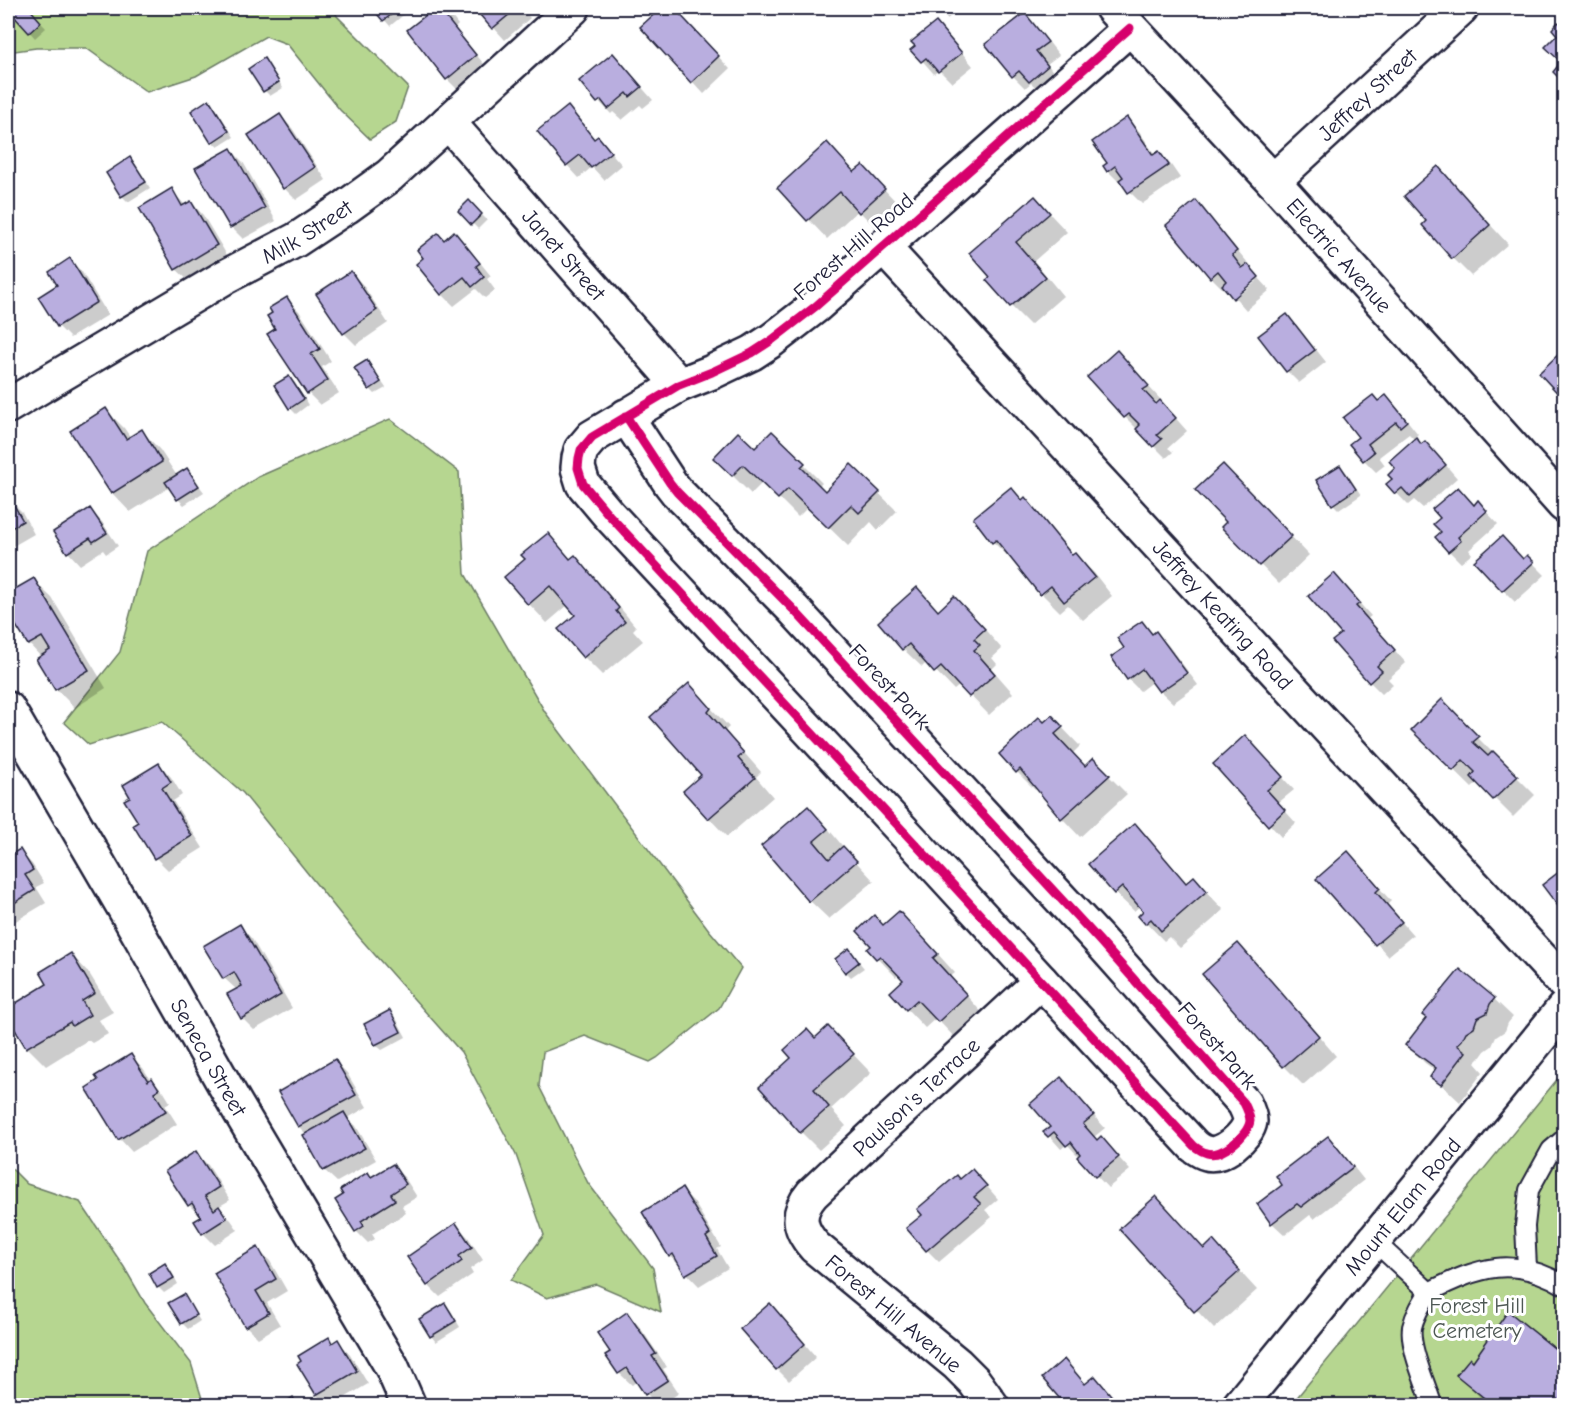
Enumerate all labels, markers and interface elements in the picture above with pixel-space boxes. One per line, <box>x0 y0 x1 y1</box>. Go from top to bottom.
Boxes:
street label: Jeffrey Street <box>1313 43 1423 147</box>
street label: Forest Hill Road <box>788 188 919 306</box>
street label: Electric Avenue <box>1281 193 1397 318</box>
street label: Milk Street <box>257 194 358 270</box>
street label: Janet Street <box>516 204 611 307</box>
street label: Jeffrey Keating Road <box>1147 535 1298 696</box>
street label: Forest Park <box>843 639 936 735</box>
street label: Seneca Street <box>164 994 252 1122</box>
street label: Forest Park <box>1172 997 1262 1095</box>
street label: Paulson's Terrace <box>848 1032 985 1162</box>
street label: Mount Elam Road <box>1339 1133 1467 1281</box>
street label: Forest Hill Avenue <box>820 1249 967 1378</box>
park label: Forest Hill Cemetery <box>1429 1293 1525 1344</box>

